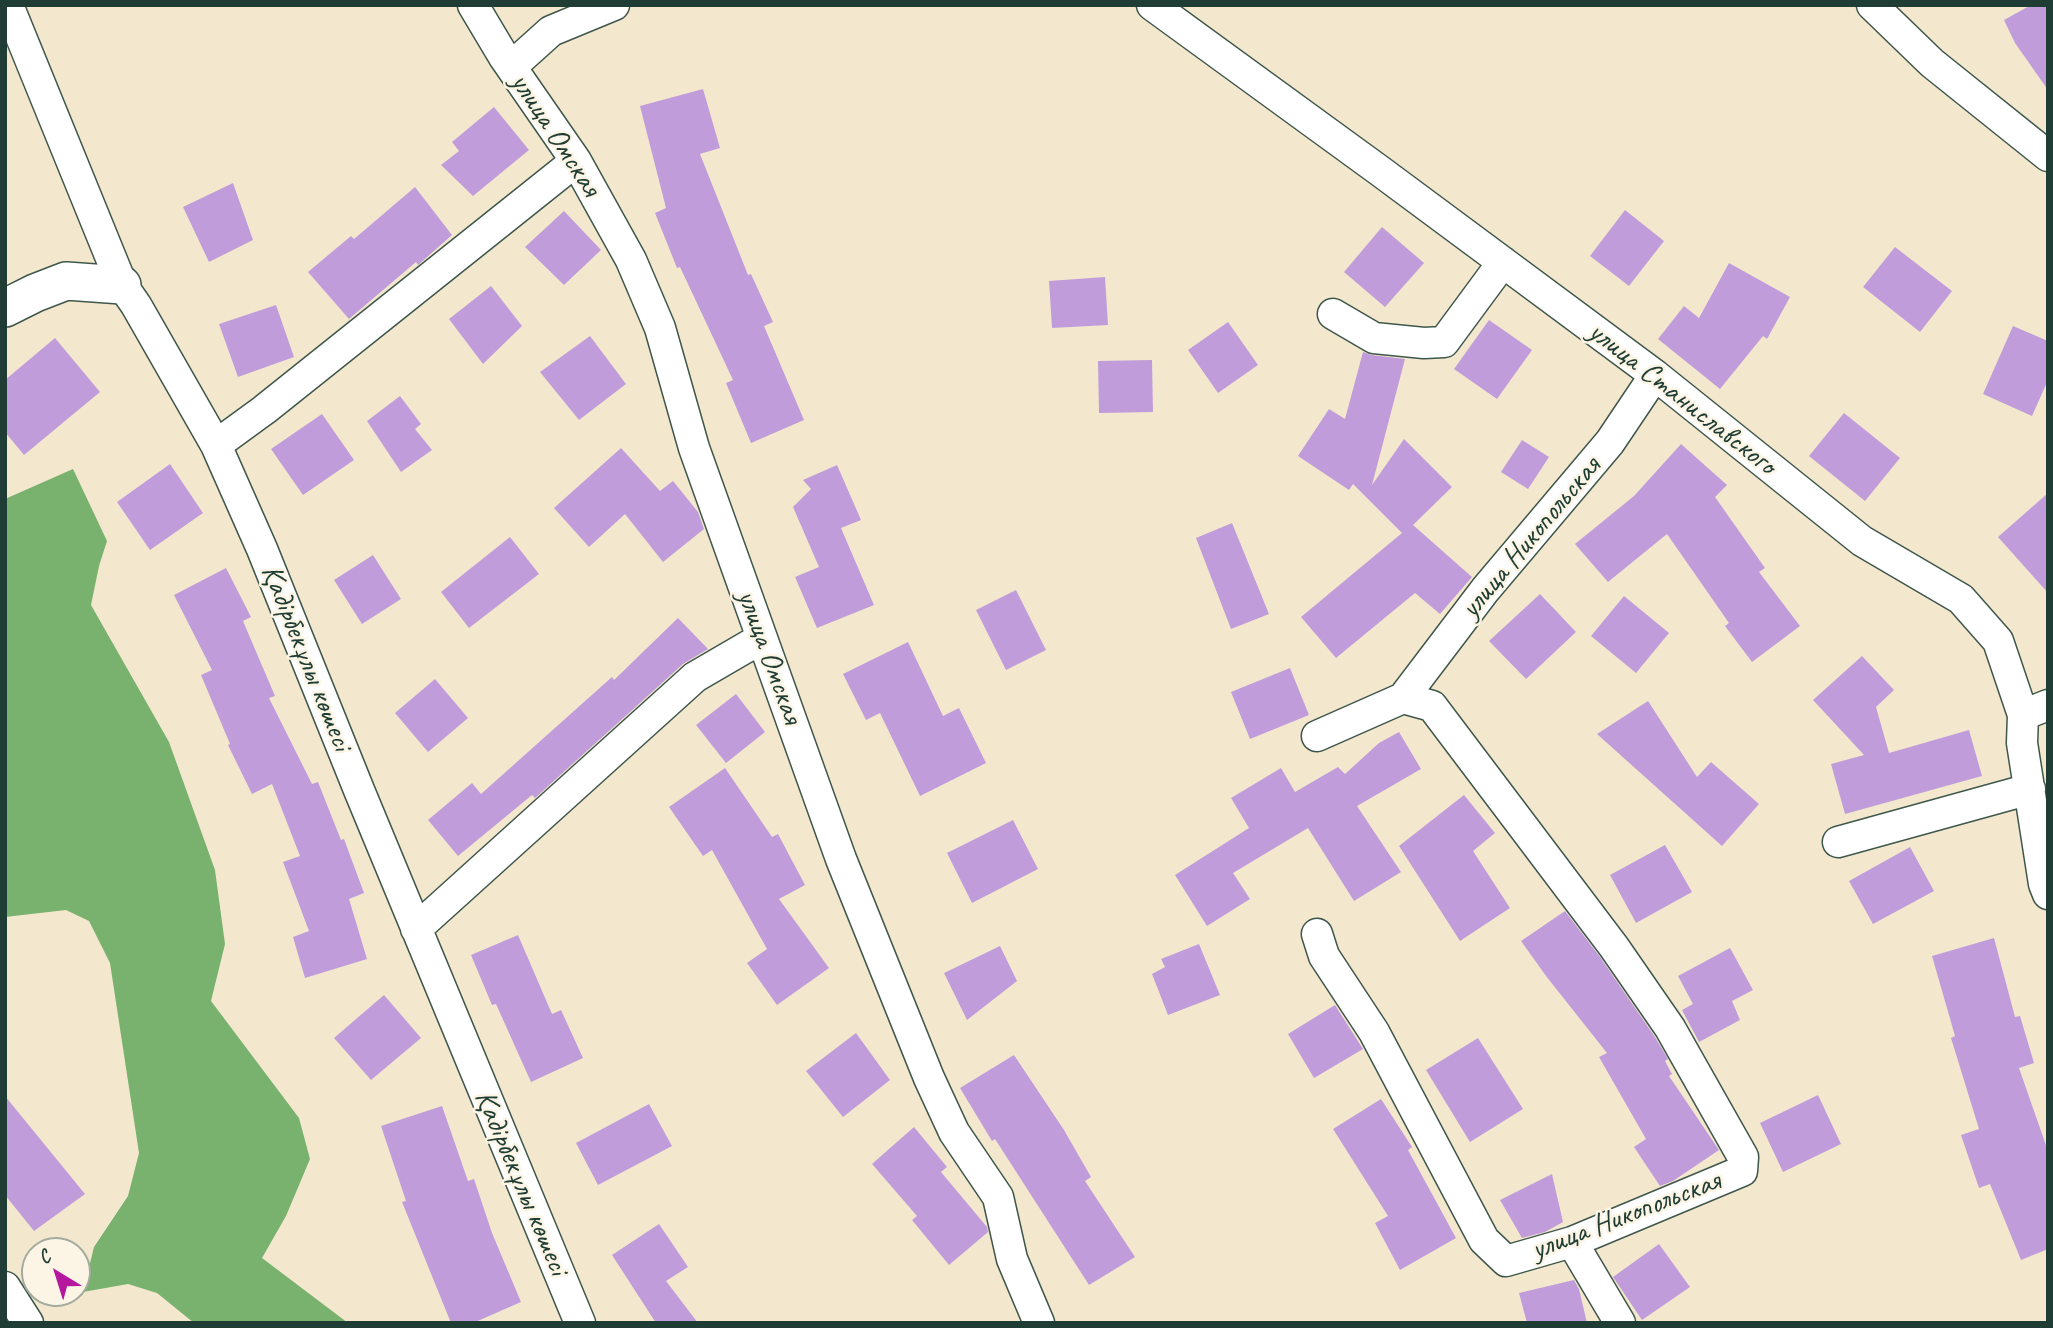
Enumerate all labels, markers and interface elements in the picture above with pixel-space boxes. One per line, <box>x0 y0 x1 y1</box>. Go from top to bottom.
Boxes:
street label: улица Омская <box>502 67 608 203</box>
street label: улица Станиславского <box>1581 314 1783 484</box>
street label: улица Никопольская <box>1453 450 1609 626</box>
street label: Қадірбекұлы көшесі <box>252 560 360 756</box>
street label: улица Омская <box>728 585 810 729</box>
street label: Қадірбекұлы көшесі <box>466 1085 576 1281</box>
street label: улица Никопольская <box>1526 1163 1726 1269</box>
north arrow <box>21 1237 91 1307</box>
text: С <box>33 1245 55 1269</box>

